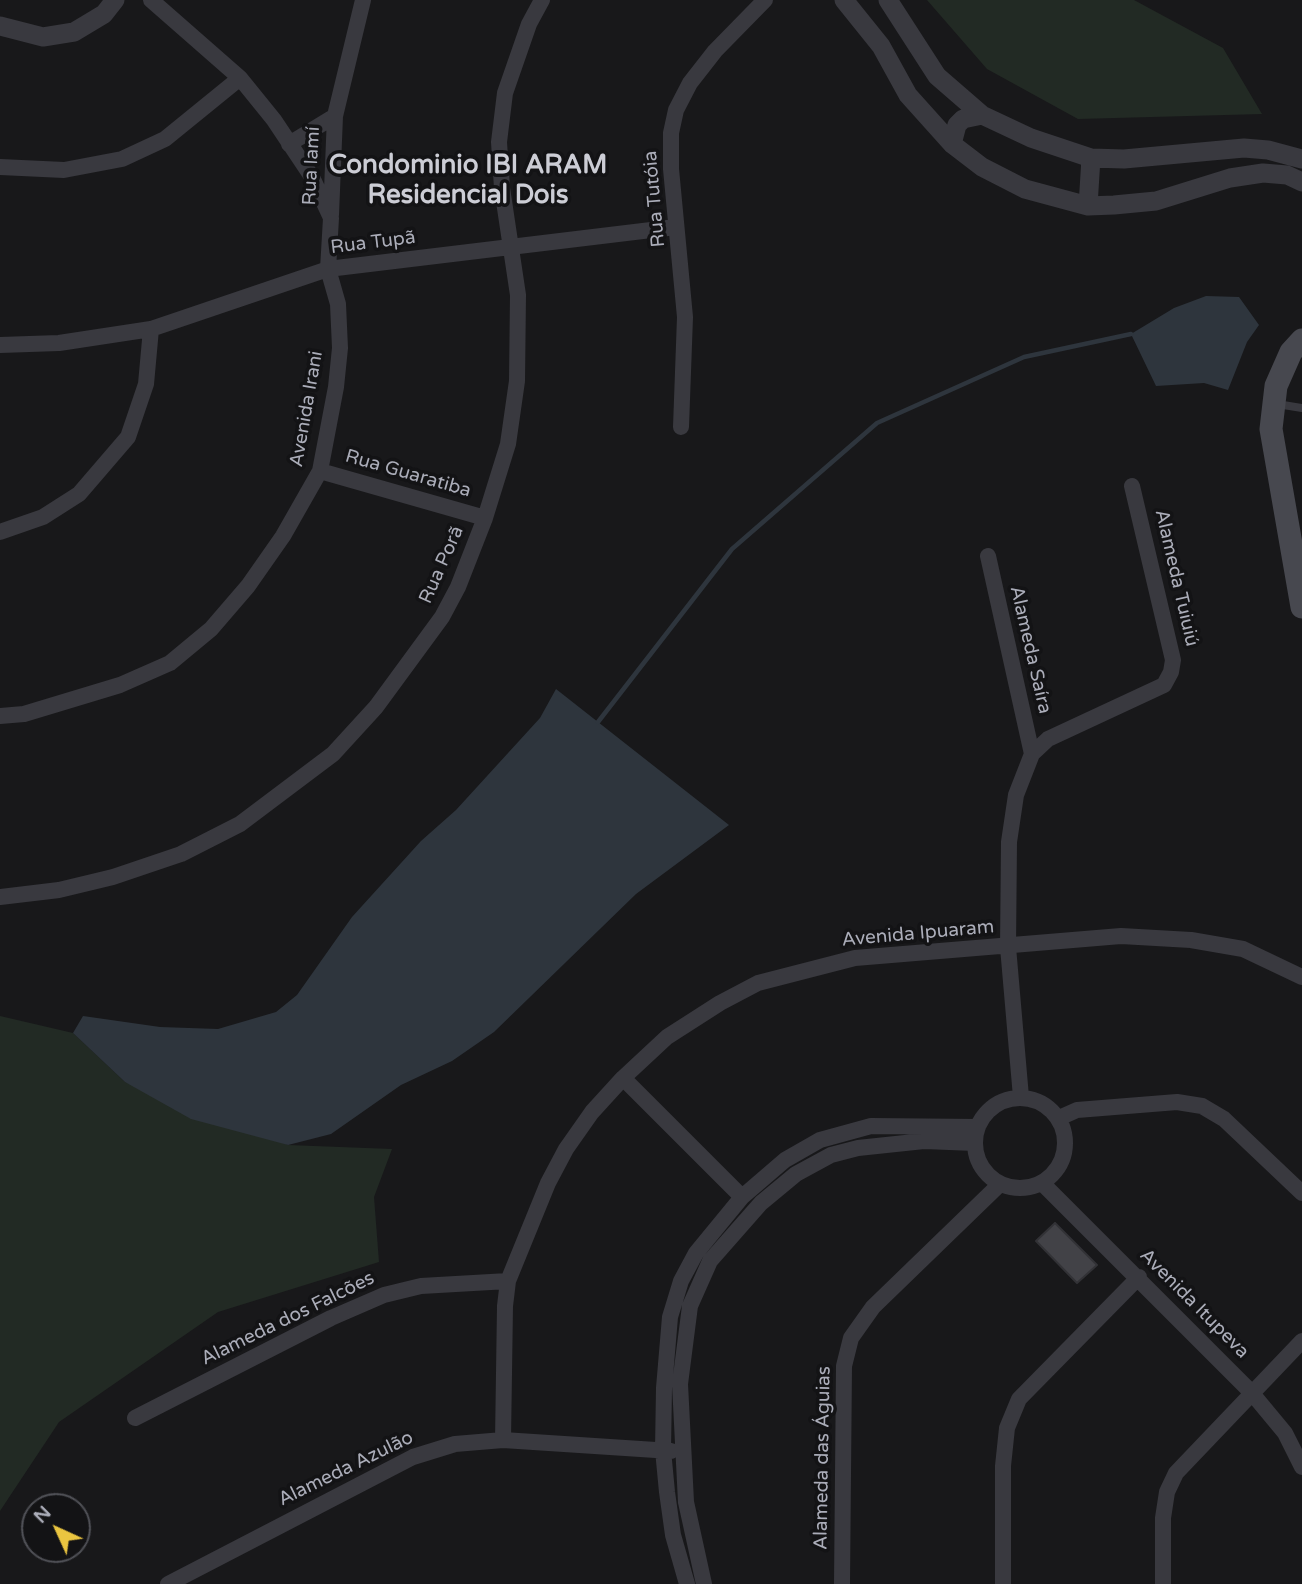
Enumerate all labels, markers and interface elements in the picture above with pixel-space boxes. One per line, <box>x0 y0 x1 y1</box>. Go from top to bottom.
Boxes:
street label: Rua Iamí <box>299 126 325 206</box>
district label: Condominio IBI ARAM Residencial Dois <box>329 150 607 212</box>
street label: Rua Tutóia <box>639 150 671 248</box>
street label: Rua Tupã <box>329 226 417 260</box>
street label: Avenida Irani <box>286 349 328 469</box>
street label: Rua Guaratiba <box>343 445 473 503</box>
street label: Alameda Tuiuiú <box>1149 507 1203 649</box>
street label: Rua Porã <box>415 523 469 607</box>
street label: Alameda Saíra <box>1004 584 1056 716</box>
street label: Avenida Ipuaram <box>841 916 995 952</box>
street label: Avenida Itupeva <box>1135 1245 1253 1363</box>
street label: Alameda dos Falcões <box>198 1267 378 1371</box>
street label: Alameda das Águias <box>810 1366 836 1550</box>
street label: Alameda Azulão <box>275 1426 417 1512</box>
north arrow <box>21 1493 91 1563</box>
text: N <box>29 1501 56 1528</box>

